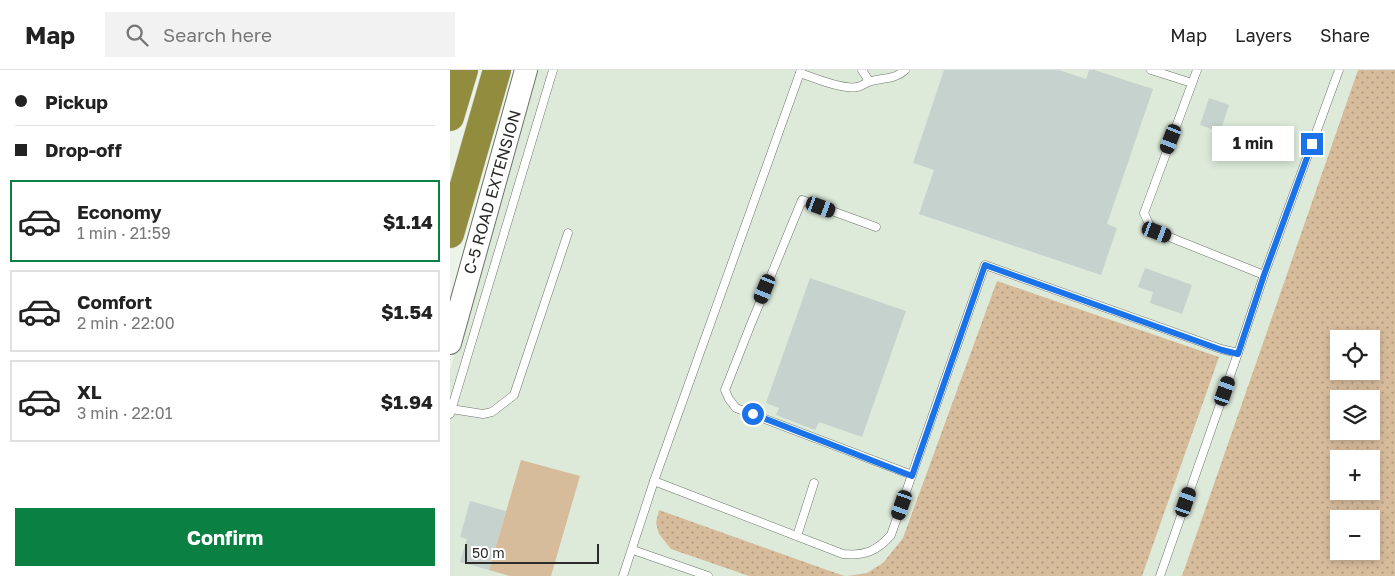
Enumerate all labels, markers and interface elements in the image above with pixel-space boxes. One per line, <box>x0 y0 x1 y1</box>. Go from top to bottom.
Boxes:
search box <box>105 12 455 57</box>
text: Map <box>25 20 75 49</box>
icon: search <box>123 21 151 49</box>
text: Search here <box>163 23 272 46</box>
text: Map <box>1170 24 1207 46</box>
text: Layers <box>1235 24 1292 46</box>
text: Share <box>1320 24 1370 46</box>
text: Pickup <box>45 90 108 113</box>
street label: C-5 ROAD EXTENSION <box>459 108 525 276</box>
car <box>1158 122 1183 156</box>
callout: 1 min <box>1212 126 1294 162</box>
text: 1 min <box>1233 133 1273 153</box>
route end <box>1301 133 1323 155</box>
text: Drop-off <box>45 138 122 161</box>
car <box>804 195 837 219</box>
icon: car <box>17 199 62 244</box>
text: Economy <box>77 200 162 223</box>
text: $1.14 <box>383 210 433 233</box>
car <box>1140 220 1173 244</box>
text: 1 min · 21:59 <box>77 223 171 243</box>
car <box>752 272 777 306</box>
icon: car <box>17 289 62 334</box>
text: Comfort <box>77 290 152 313</box>
text: $1.54 <box>381 300 433 323</box>
text: 2 min · 22:00 <box>77 313 175 333</box>
map controls <box>1330 330 1380 560</box>
button: locate <box>1330 330 1380 380</box>
car <box>1213 374 1236 408</box>
icon: car <box>17 379 62 424</box>
text: XL <box>77 380 102 403</box>
text: $1.94 <box>380 390 433 413</box>
button: layers <box>1330 390 1380 440</box>
text: 3 min · 22:01 <box>77 403 173 423</box>
route start <box>742 403 764 425</box>
button: + <box>1330 450 1380 500</box>
car <box>1174 485 1197 519</box>
car <box>890 488 913 522</box>
button: Confirm <box>15 508 435 566</box>
button: − <box>1330 510 1380 560</box>
scale bar <box>465 541 599 564</box>
text: 50 m <box>472 544 505 561</box>

